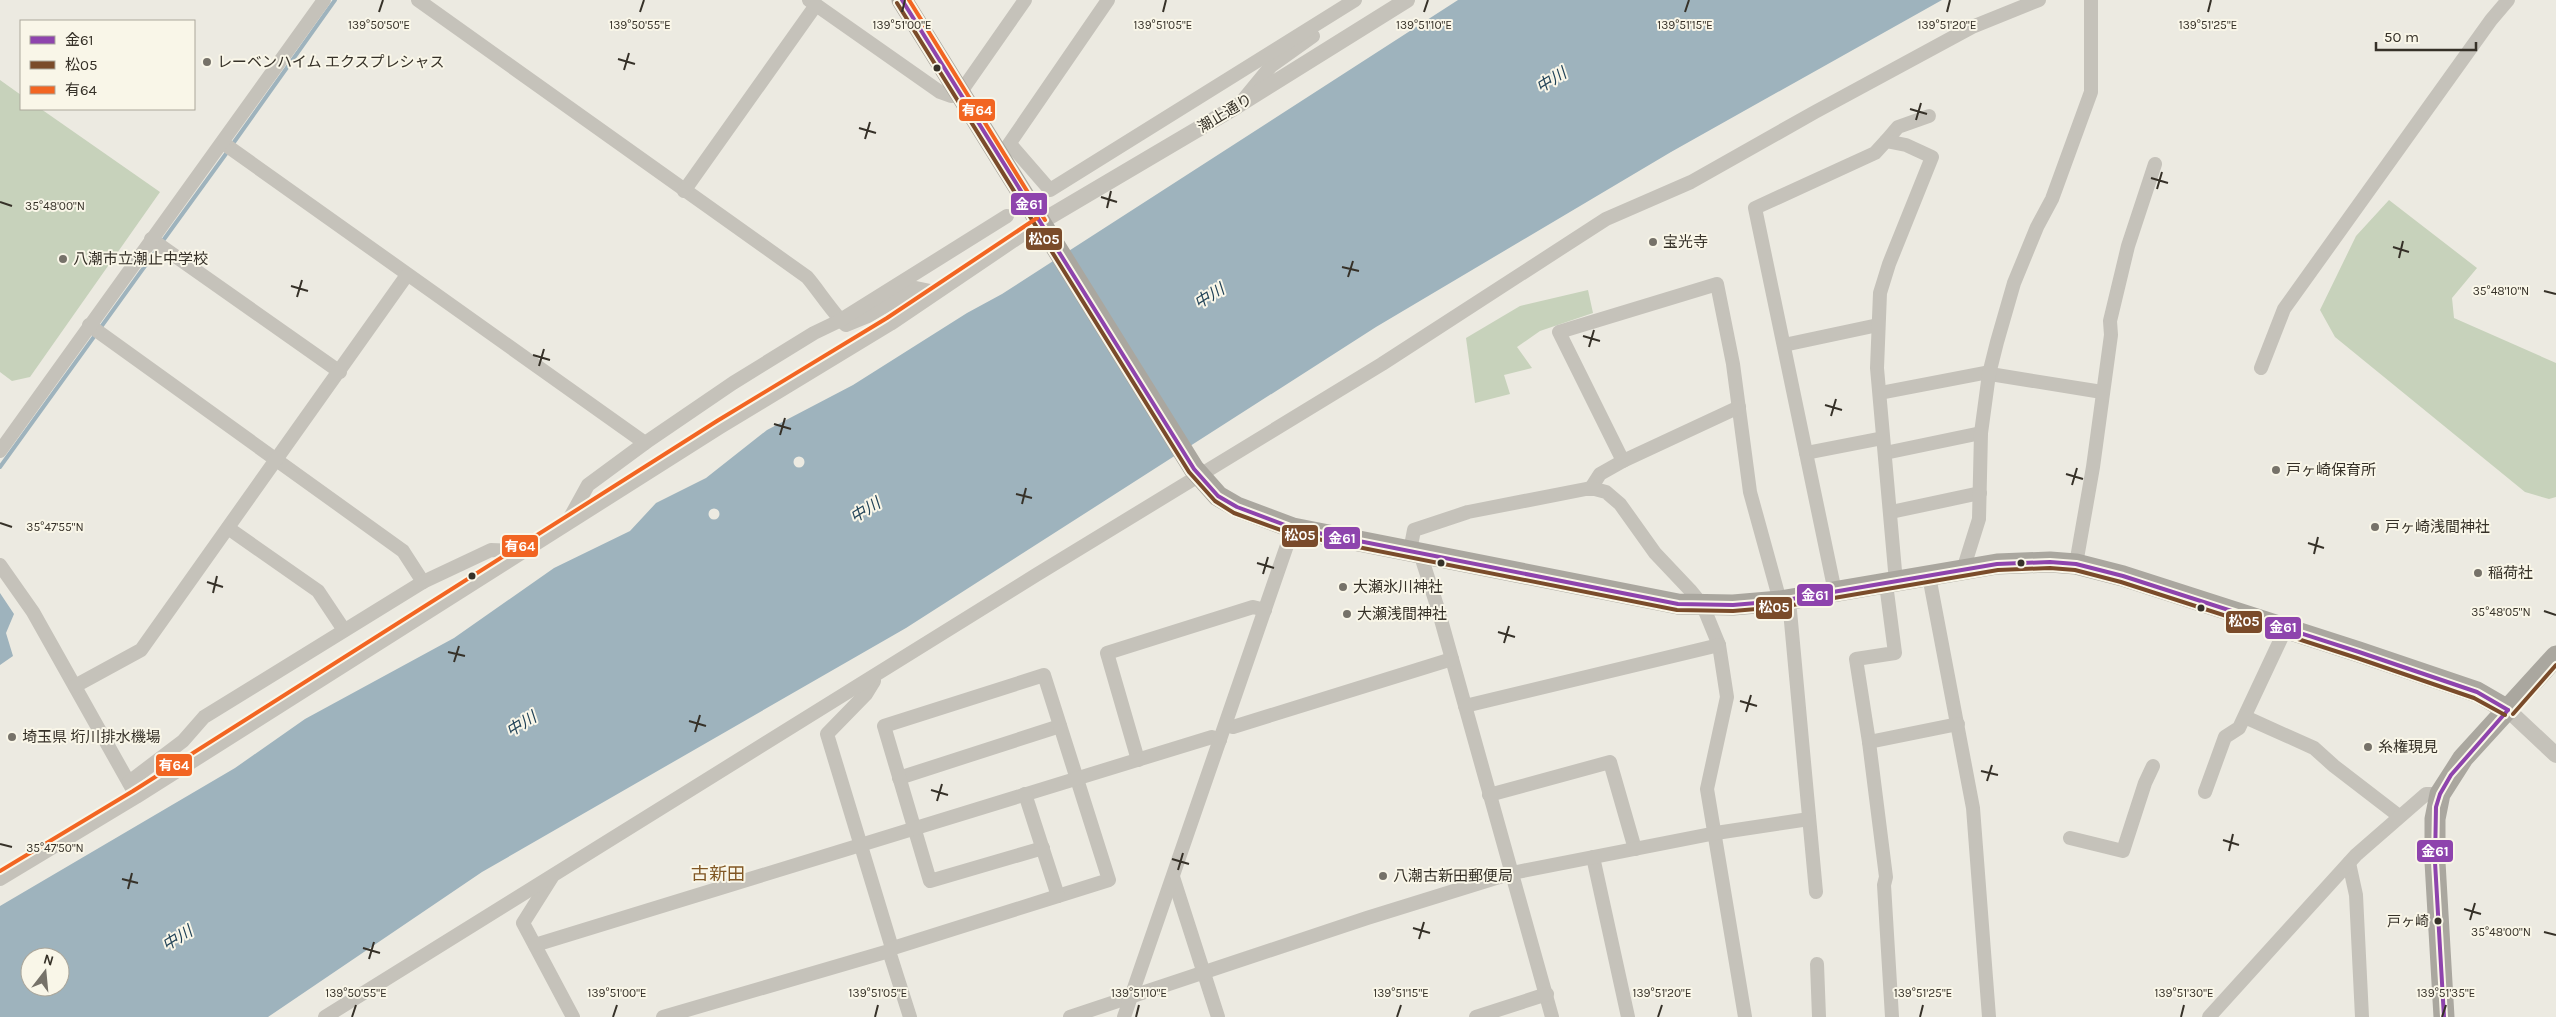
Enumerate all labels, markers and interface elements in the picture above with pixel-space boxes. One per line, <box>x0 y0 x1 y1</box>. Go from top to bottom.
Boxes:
text: 139°50'50"E <box>348 18 410 32</box>
text: 139°50'55"E <box>609 18 671 32</box>
text: 139°51'00"E <box>872 18 932 32</box>
text: 139°51'05"E <box>1134 18 1192 32</box>
text: 139°51'10"E <box>1396 18 1452 32</box>
text: 139°51'15"E <box>1657 18 1713 32</box>
text: 139°51'20"E <box>1918 18 1976 32</box>
text: 139°51'25"E <box>2179 18 2237 32</box>
legend <box>20 20 195 110</box>
scale bar <box>2376 20 2476 52</box>
text: 50 m <box>2384 28 2419 46</box>
text: 金61 <box>65 31 94 49</box>
place label: レーベンハイム エクスプレシャス <box>217 53 445 71</box>
text: 松05 <box>65 56 97 74</box>
marker: レーベンハイム エクスプレシャス <box>201 56 213 68</box>
water label: 中川 <box>1532 62 1571 97</box>
unlabelled marker <box>932 63 942 73</box>
text: 有64 <box>65 81 98 99</box>
street label: 潮止通り <box>1195 90 1255 136</box>
line badge: 有64 <box>958 98 996 122</box>
text: 有64 <box>962 102 993 119</box>
line badge: 金61 <box>1010 192 1048 216</box>
text: 金61 <box>1015 196 1043 213</box>
text: 35°48'00"N <box>25 199 85 213</box>
line badge: 松05 <box>1025 227 1063 251</box>
text: 松05 <box>1028 231 1060 248</box>
place label: 宝光寺 <box>1663 233 1708 251</box>
marker: 宝光寺 <box>1647 236 1659 248</box>
place label: 八潮市立潮止中学校 <box>73 250 208 268</box>
marker: 八潮市立潮止中学校 <box>57 253 69 265</box>
water label: 中川 <box>1190 278 1229 313</box>
text: 35°48'10"N <box>2473 284 2529 298</box>
place label: 戸ヶ崎保育所 <box>2286 461 2376 479</box>
marker: 戸ヶ崎保育所 <box>2270 464 2282 476</box>
water label: 中川 <box>846 492 885 527</box>
place label: 戸ヶ崎浅間神社 <box>2385 518 2490 536</box>
text: 35°47'55"N <box>26 520 84 534</box>
marker: 戸ヶ崎浅間神社 <box>2369 521 2381 533</box>
line badge: 松05 <box>1281 524 1319 548</box>
line badge: 金61 <box>1323 526 1361 550</box>
text: 松05 <box>1284 527 1316 544</box>
text: 金61 <box>1328 530 1356 547</box>
line badge: 有64 <box>501 534 539 558</box>
text: 有64 <box>505 538 536 555</box>
unlabelled marker <box>1436 558 1446 568</box>
unlabelled marker <box>2016 558 2026 568</box>
place label: 稲荷社 <box>2488 564 2533 582</box>
marker: 稲荷社 <box>2472 567 2484 579</box>
unlabelled marker <box>467 571 477 581</box>
place label: 大瀬氷川神社 <box>1353 578 1443 596</box>
marker: 大瀬氷川神社 <box>1337 581 1349 593</box>
line badge: 金61 <box>1796 583 1834 607</box>
text: 金61 <box>1801 587 1829 604</box>
line badge: 松05 <box>1755 596 1793 620</box>
text: 松05 <box>1758 599 1790 616</box>
unlabelled marker <box>2196 603 2206 613</box>
place label: 大瀬浅間神社 <box>1357 605 1447 623</box>
text: 35°48'05"N <box>2471 605 2531 619</box>
marker: 大瀬浅間神社 <box>1341 608 1353 620</box>
line badge: 松05 <box>2225 610 2263 634</box>
text: 松05 <box>2228 613 2260 630</box>
line badge: 金61 <box>2264 616 2302 640</box>
text: 金61 <box>2269 619 2297 636</box>
water label: 中川 <box>502 706 541 741</box>
place label: 埼玉県 垳川排水機場 <box>22 728 161 746</box>
marker: 埼玉県 垳川排水機場 <box>6 731 18 743</box>
place label: 糸権現見 <box>2378 738 2438 756</box>
marker: 糸権現見 <box>2362 741 2374 753</box>
line badge: 有64 <box>155 753 193 777</box>
text: 有64 <box>159 757 190 774</box>
line badge: 金61 <box>2416 839 2454 863</box>
text: 35°47'50"N <box>26 841 84 855</box>
text: 金61 <box>2421 843 2449 860</box>
district label: 古新田 <box>691 863 745 885</box>
place label: 八潮古新田郵便局 <box>1393 867 1513 885</box>
marker: 八潮古新田郵便局 <box>1377 870 1389 882</box>
place label: 戸ヶ崎 <box>2387 913 2429 930</box>
marker: 戸ヶ崎 <box>2433 916 2443 926</box>
water label: 中川 <box>158 920 197 955</box>
text: 35°48'00"N <box>2471 925 2531 939</box>
north arrow <box>20 947 70 997</box>
text: N <box>41 950 56 970</box>
text: 139°50'55"E <box>325 986 387 1000</box>
text: 139°51'00"E <box>587 986 647 1000</box>
text: 139°51'05"E <box>849 986 907 1000</box>
text: 139°51'10"E <box>1111 986 1167 1000</box>
text: 139°51'15"E <box>1373 986 1429 1000</box>
text: 139°51'20"E <box>1633 986 1691 1000</box>
text: 139°51'25"E <box>1894 986 1952 1000</box>
text: 139°51'30"E <box>2154 986 2214 1000</box>
text: 139°51'35"E <box>2417 986 2475 1000</box>

